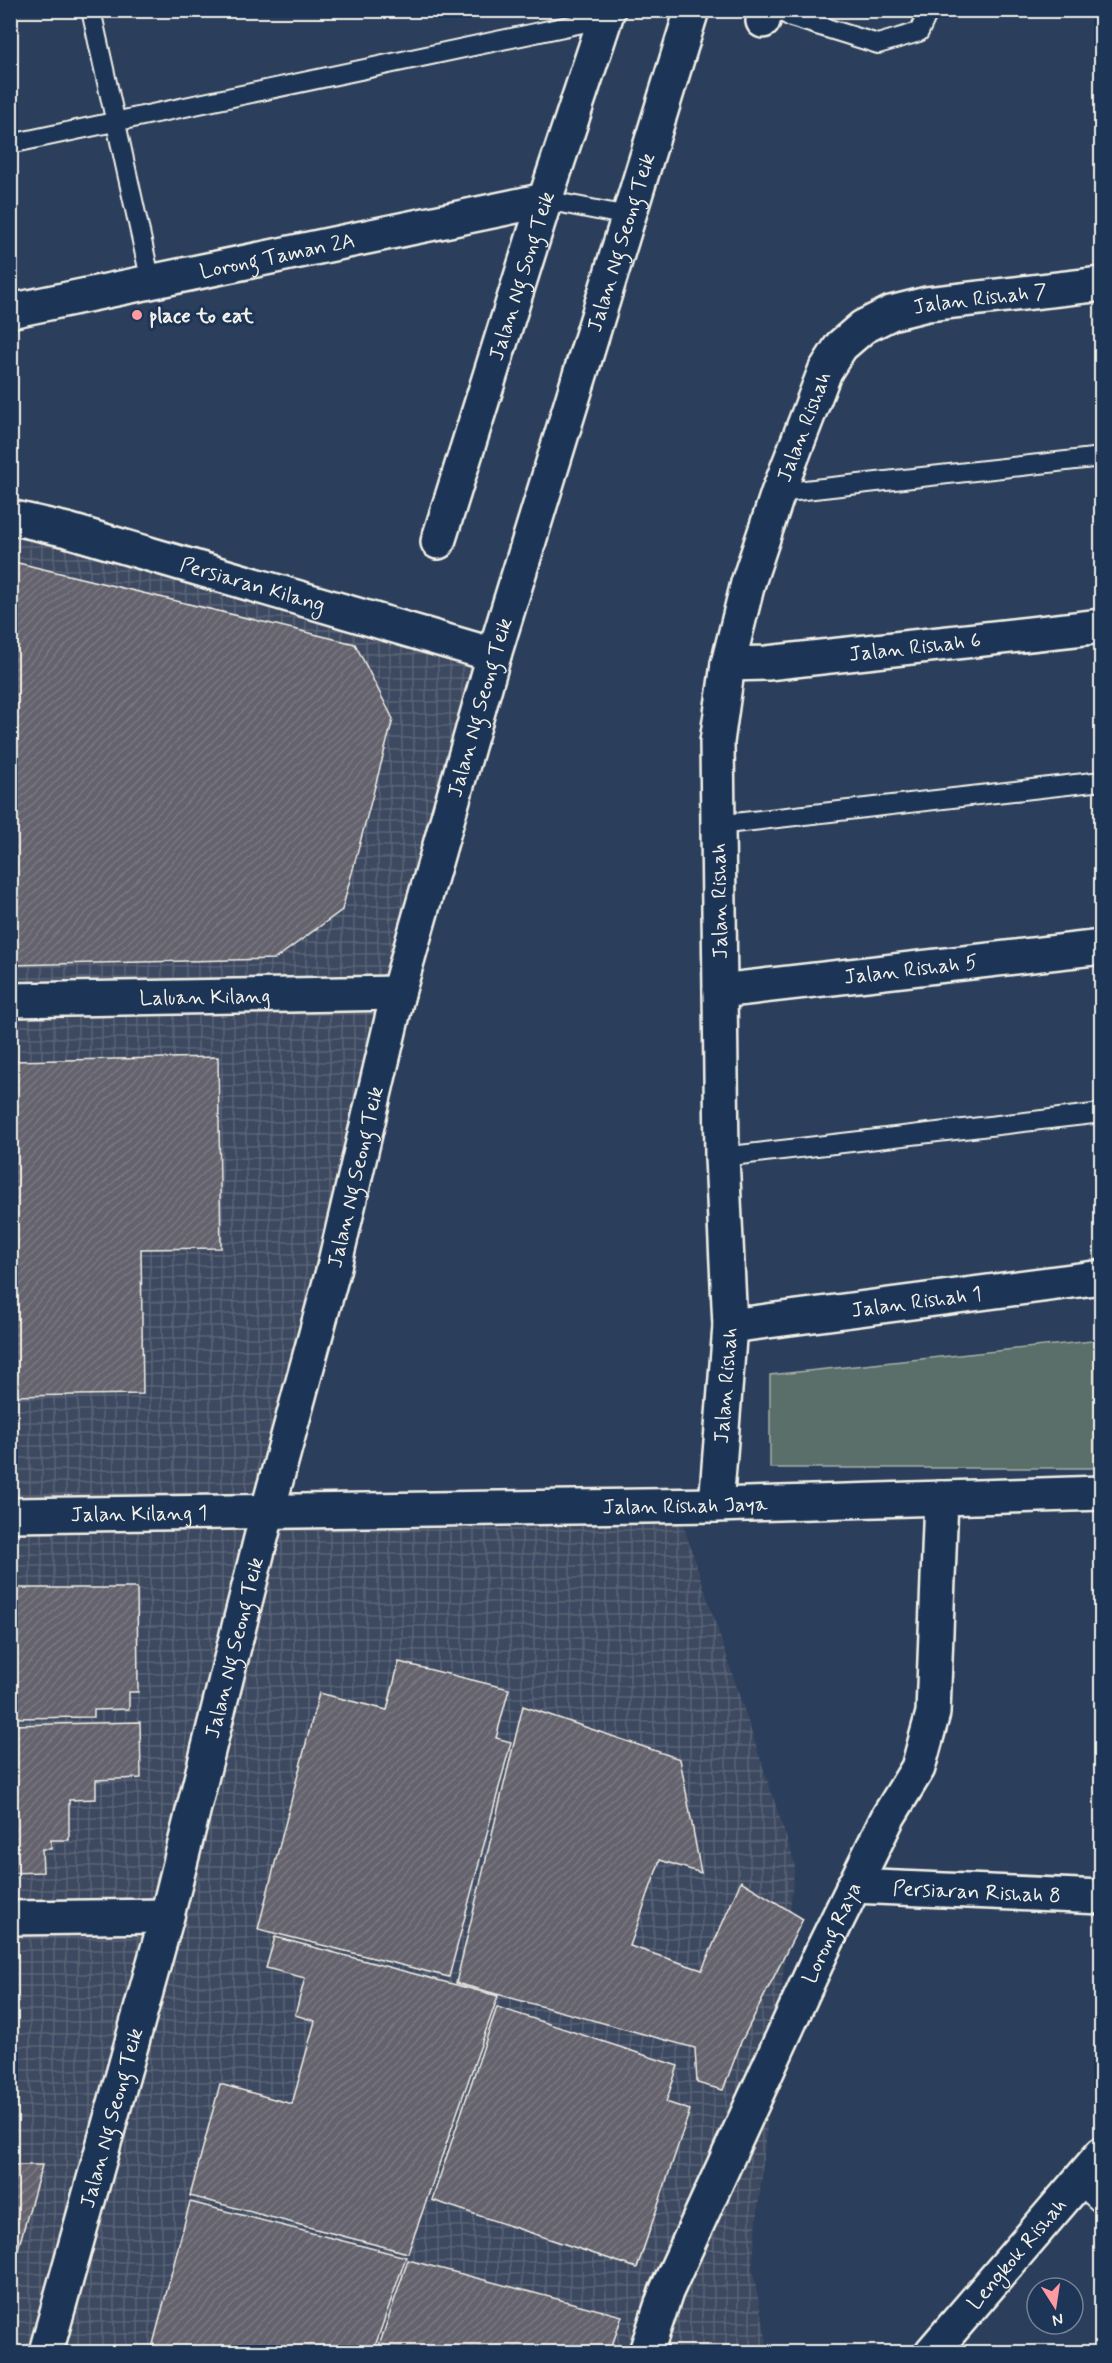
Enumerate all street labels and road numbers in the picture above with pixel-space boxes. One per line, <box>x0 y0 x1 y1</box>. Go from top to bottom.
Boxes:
street label: Jalan Ng Seong Teik <box>581 149 662 336</box>
street label: Jalan Ng Song Teik <box>483 187 562 364</box>
street label: Lorong Taman 2A <box>197 227 358 286</box>
street label: Jalan Rishah 7 <box>910 277 1049 322</box>
street label: Jalan Rishah <box>771 368 838 486</box>
street label: Persiaran Kilang <box>177 551 328 621</box>
street label: Jalan Ng Seong Teik <box>441 614 520 801</box>
street label: Jalan Rishah 6 <box>848 626 983 669</box>
street label: Jalan Rishah <box>705 843 735 959</box>
street label: Jalan Rishah 5 <box>842 948 979 992</box>
street label: Laluan Kilang <box>139 982 271 1013</box>
street label: Jalan Ng Seong Teik <box>321 1083 391 1271</box>
street label: Jalan Rishah 1 <box>850 1280 983 1325</box>
street label: Jalan Rishah <box>708 1326 745 1445</box>
street label: Jalan Rishah Jaya <box>602 1490 768 1522</box>
street label: Jalan Kilang 1 <box>70 1499 208 1529</box>
street label: Jalan Ng Seong Teik <box>199 1554 271 1741</box>
street label: Persiaran Rishah 8 <box>892 1875 1062 1910</box>
street label: Lorong Raya <box>796 1878 869 1988</box>
street label: Jalan Ng Seong Teik <box>74 2025 150 2211</box>
street label: Lengkok Rishah <box>961 2192 1074 2316</box>

